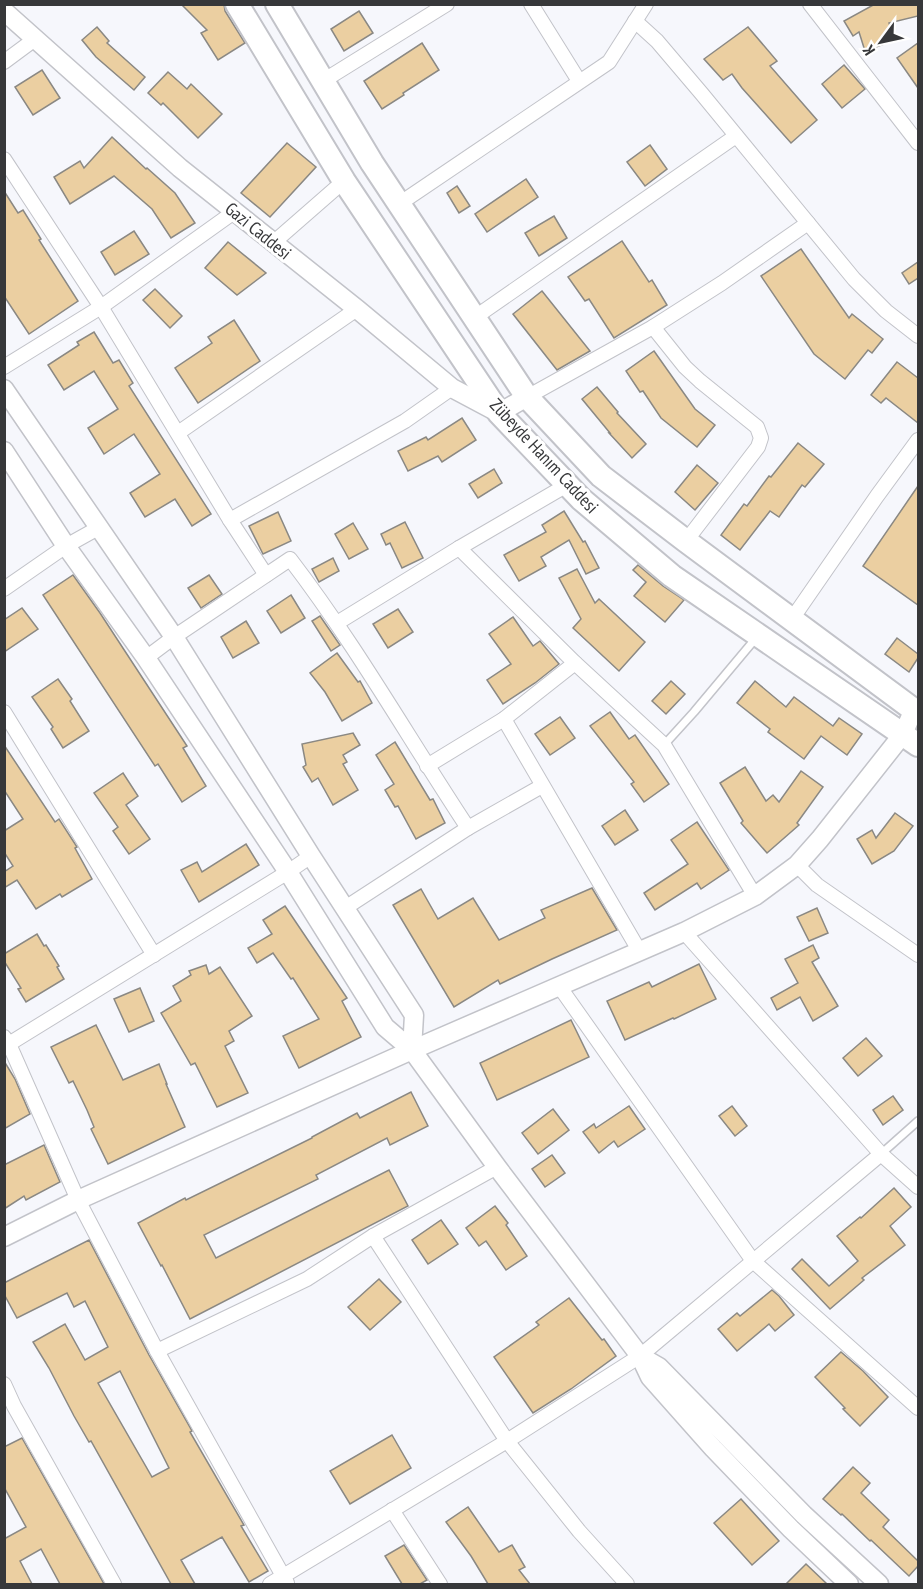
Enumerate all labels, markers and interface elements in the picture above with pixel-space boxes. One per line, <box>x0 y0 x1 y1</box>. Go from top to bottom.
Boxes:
north arrow <box>851 12 911 72</box>
text: K <box>857 41 879 59</box>
street label: Gazi Caddesi <box>221 197 296 264</box>
street label: Zübeyde Hanım Caddesi <box>485 393 604 518</box>

